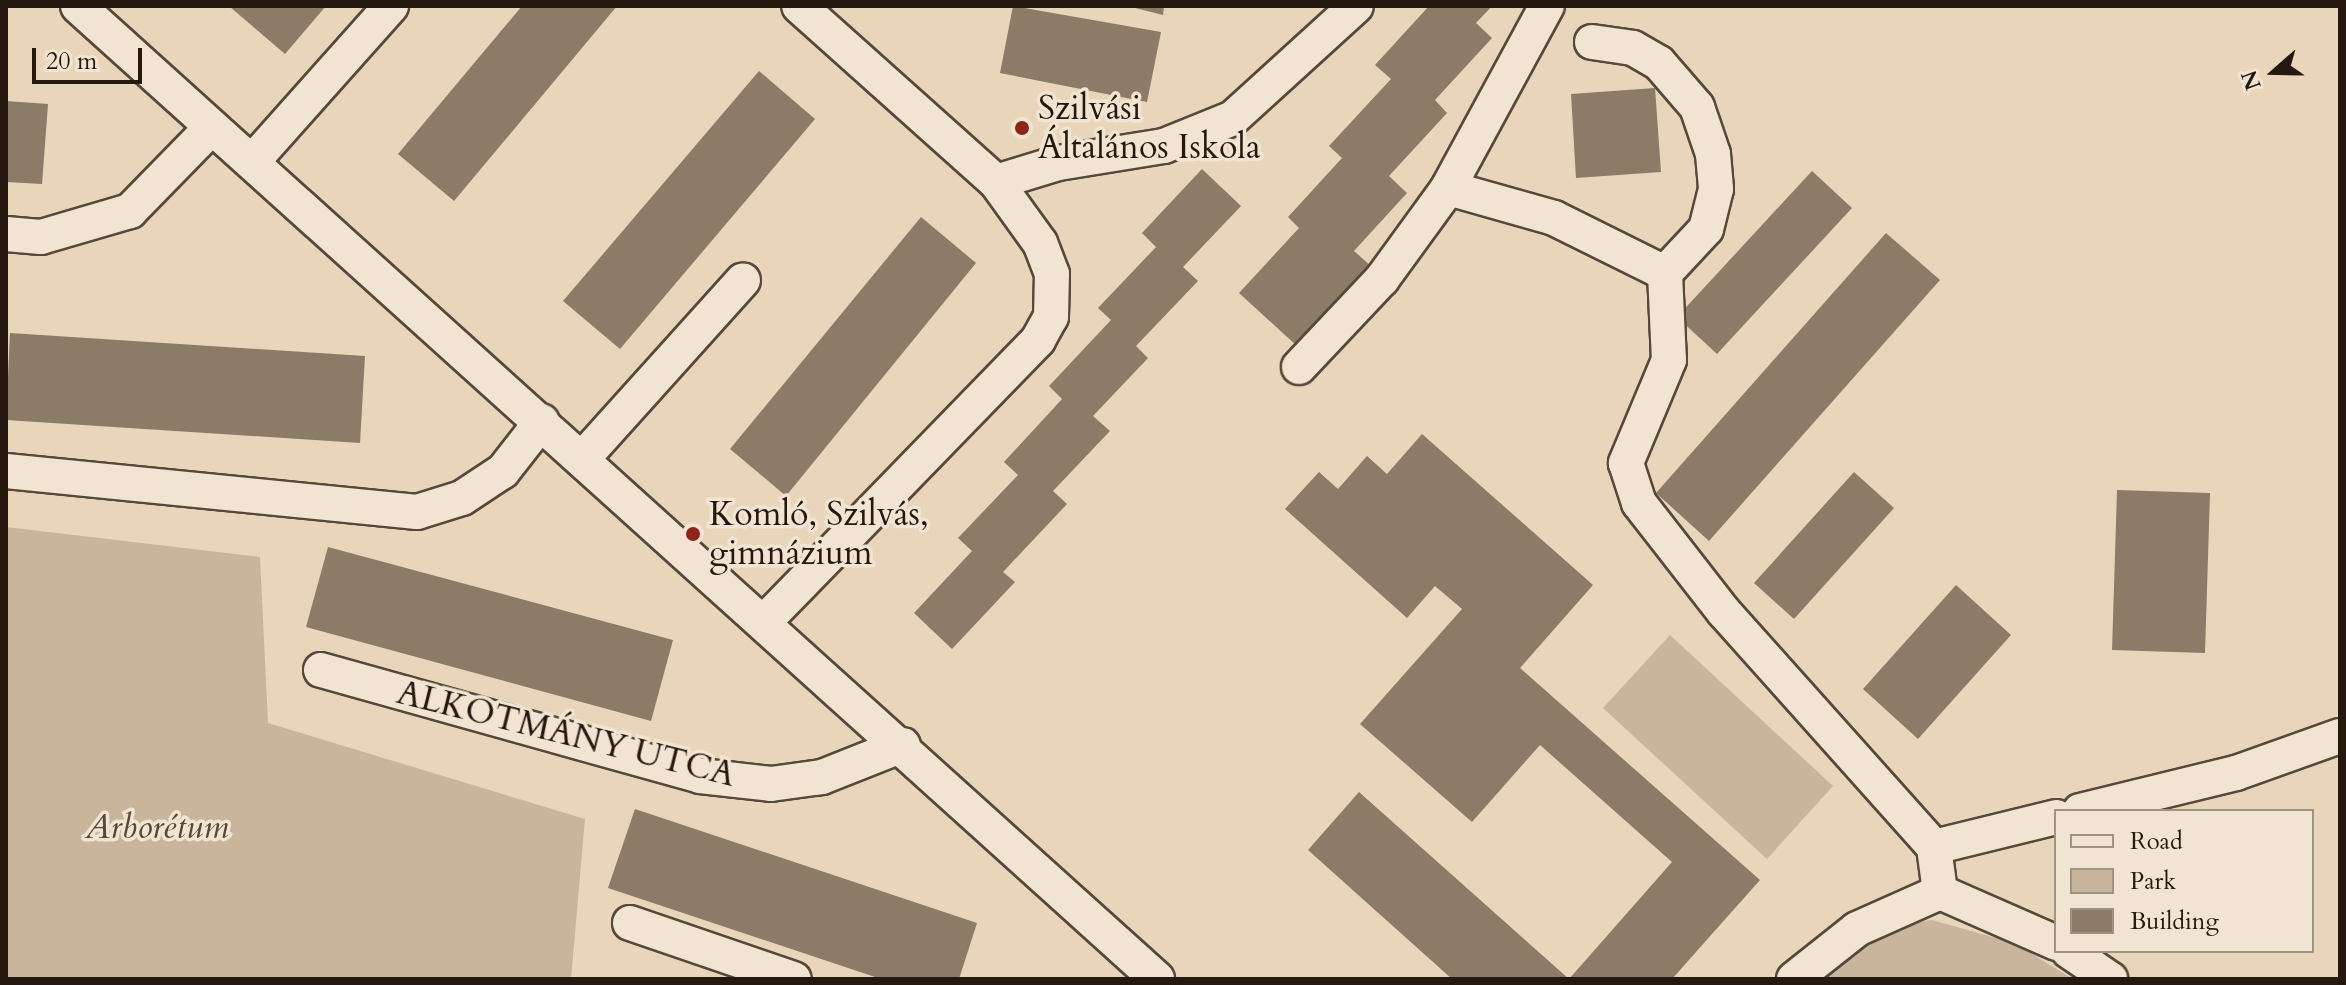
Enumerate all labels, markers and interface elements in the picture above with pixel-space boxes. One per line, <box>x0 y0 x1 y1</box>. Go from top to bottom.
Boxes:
scale bar <box>36 32 146 82</box>
north arrow <box>2234 32 2314 112</box>
text: 20 m <box>46 45 97 78</box>
text: N <box>2234 66 2269 94</box>
place label: Szilvási Általános Iskola <box>1038 88 1261 168</box>
marker: Szilvási Általános Iskola <box>1013 119 1031 137</box>
place label: Komló, Szilvás, gimnázium <box>709 494 929 574</box>
marker: Komló, Szilvás, gimnázium <box>684 525 702 543</box>
street label: ALKOTMÁNY UTCA <box>393 672 739 796</box>
park label: Arborétum <box>85 808 229 848</box>
legend <box>2054 809 2314 953</box>
text: Road <box>2130 825 2183 858</box>
text: Park <box>2130 865 2176 898</box>
text: Building <box>2130 905 2219 938</box>

